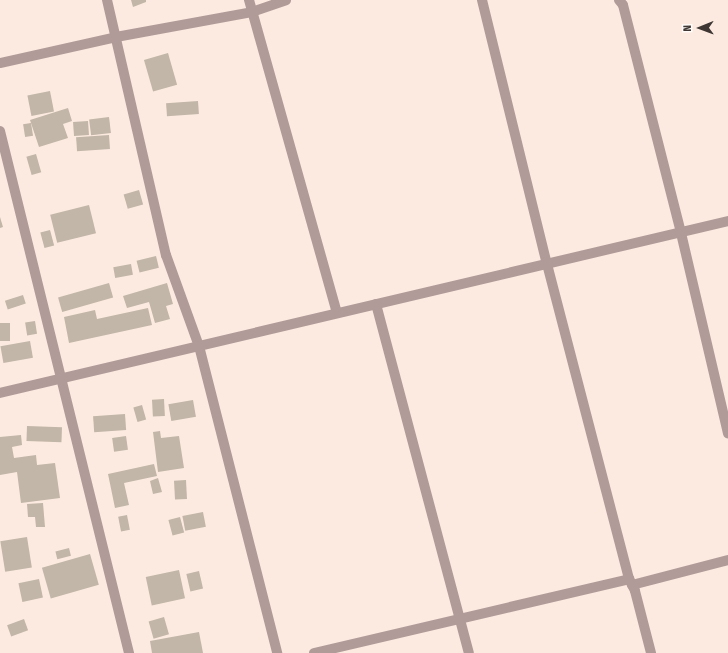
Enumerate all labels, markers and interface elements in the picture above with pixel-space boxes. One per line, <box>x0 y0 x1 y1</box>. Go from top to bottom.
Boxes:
north arrow <box>680 8 720 48</box>
text: N <box>681 25 694 32</box>

